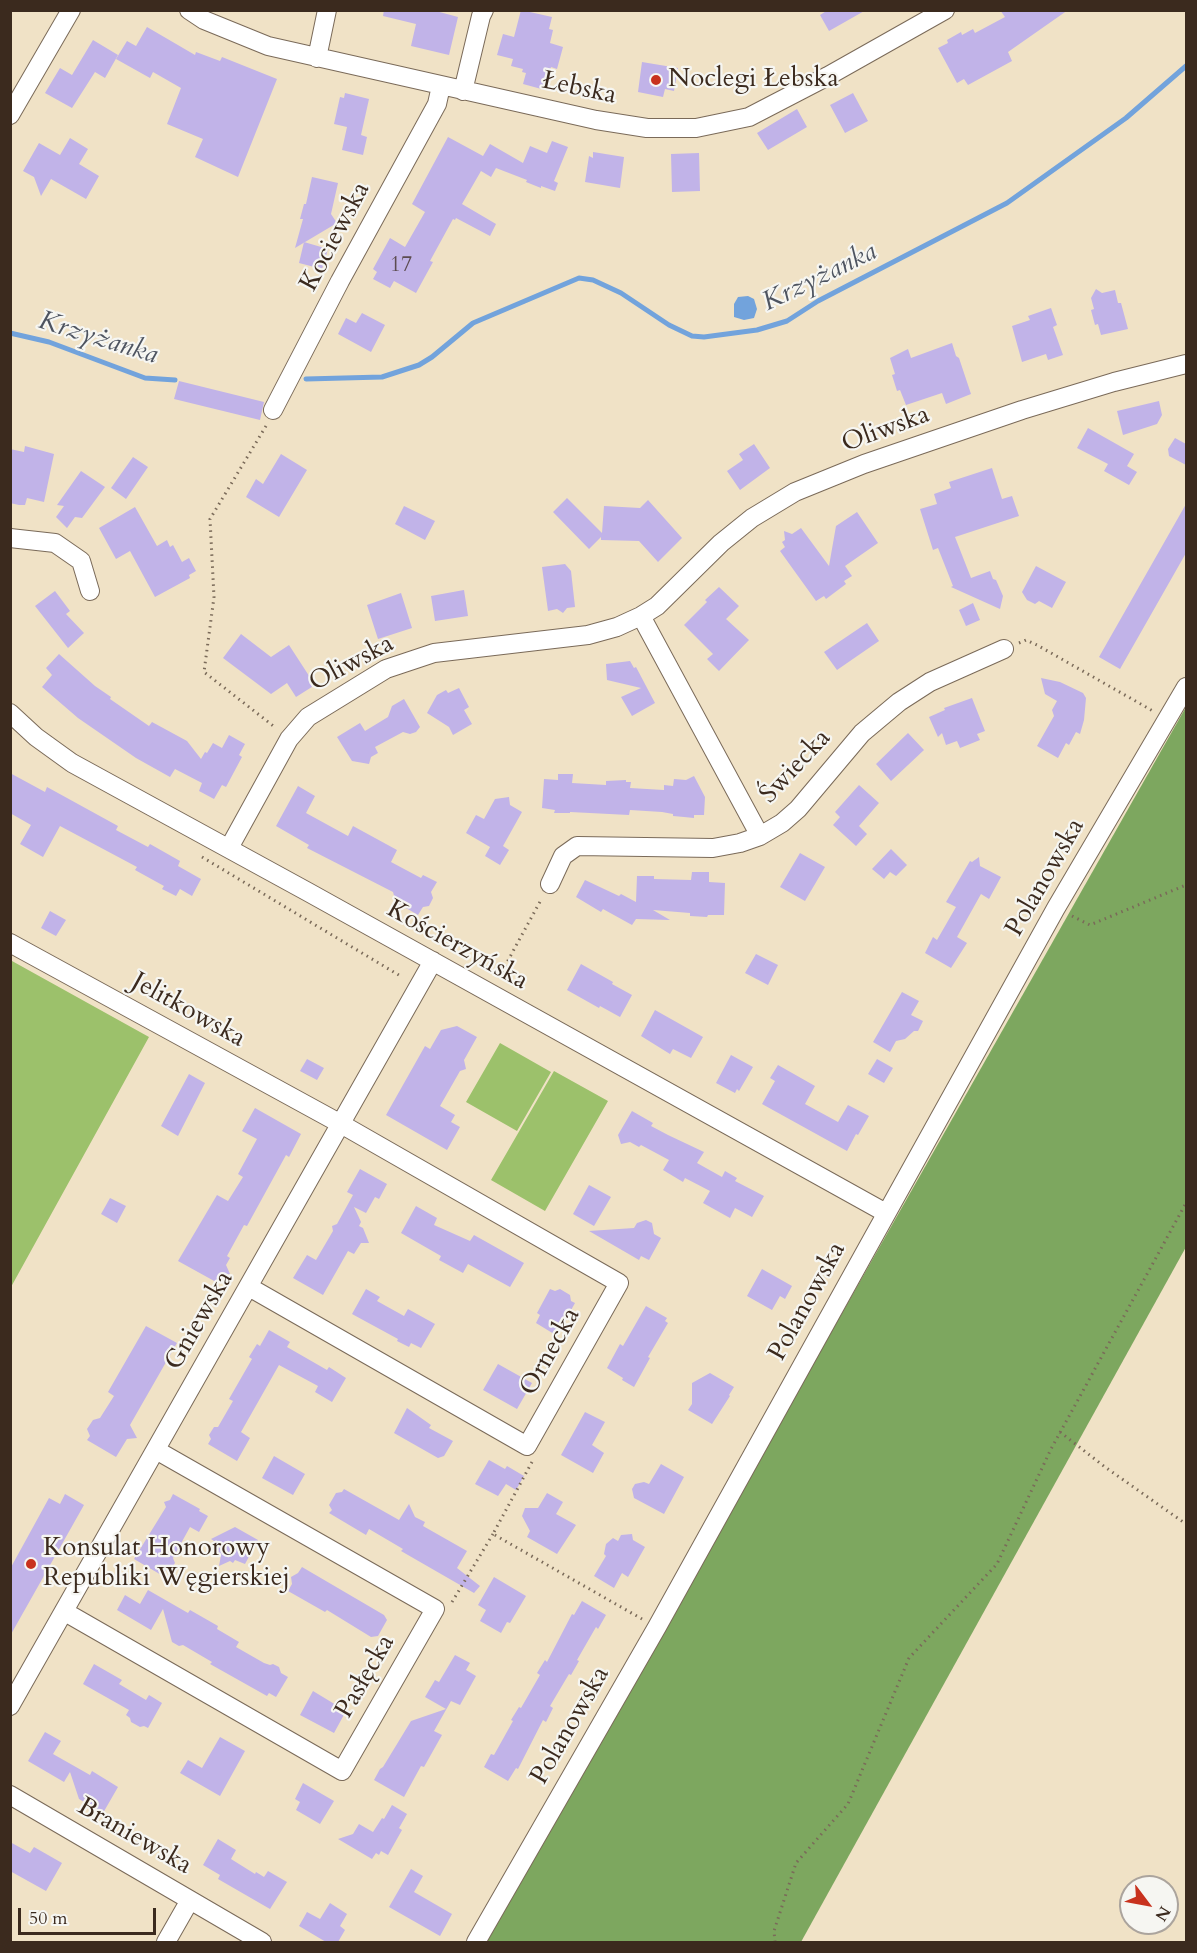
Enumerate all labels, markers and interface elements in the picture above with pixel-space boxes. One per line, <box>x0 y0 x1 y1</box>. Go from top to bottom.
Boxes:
place label: Noclegi Łebska <box>668 64 839 96</box>
street label: Łebska <box>539 66 619 112</box>
marker: Noclegi Łebska <box>649 73 663 87</box>
street label: Kociewska <box>294 177 378 297</box>
water label: Krzyżanka <box>758 236 882 320</box>
house number: 17 <box>390 253 412 279</box>
water label: Krzyżanka <box>34 305 162 373</box>
street label: Oliwska <box>838 400 934 460</box>
street label: Oliwska <box>304 629 400 699</box>
street label: Świecka <box>754 723 838 811</box>
street label: Polanowska <box>1000 814 1092 942</box>
street label: Kościerzyńska <box>381 894 533 998</box>
street label: Jelitkowska <box>126 967 250 1055</box>
street label: Polanowska <box>763 1237 853 1367</box>
street label: Gniewska <box>159 1266 241 1376</box>
street label: Ornecka <box>514 1303 588 1401</box>
place label: Konsulat Honorowy Republiki Węgierskiej <box>43 1533 290 1594</box>
marker: Konsulat Honorowy Republiki Węgierskiej <box>24 1557 38 1571</box>
street label: Pasłęcka <box>330 1630 402 1724</box>
street label: Polanowska <box>525 1662 617 1790</box>
street label: Braniewska <box>71 1792 197 1882</box>
north arrow <box>1119 1875 1179 1935</box>
scale bar <box>21 1896 159 1934</box>
text: N <box>1150 1902 1176 1925</box>
text: 50 m <box>29 1906 68 1931</box>

